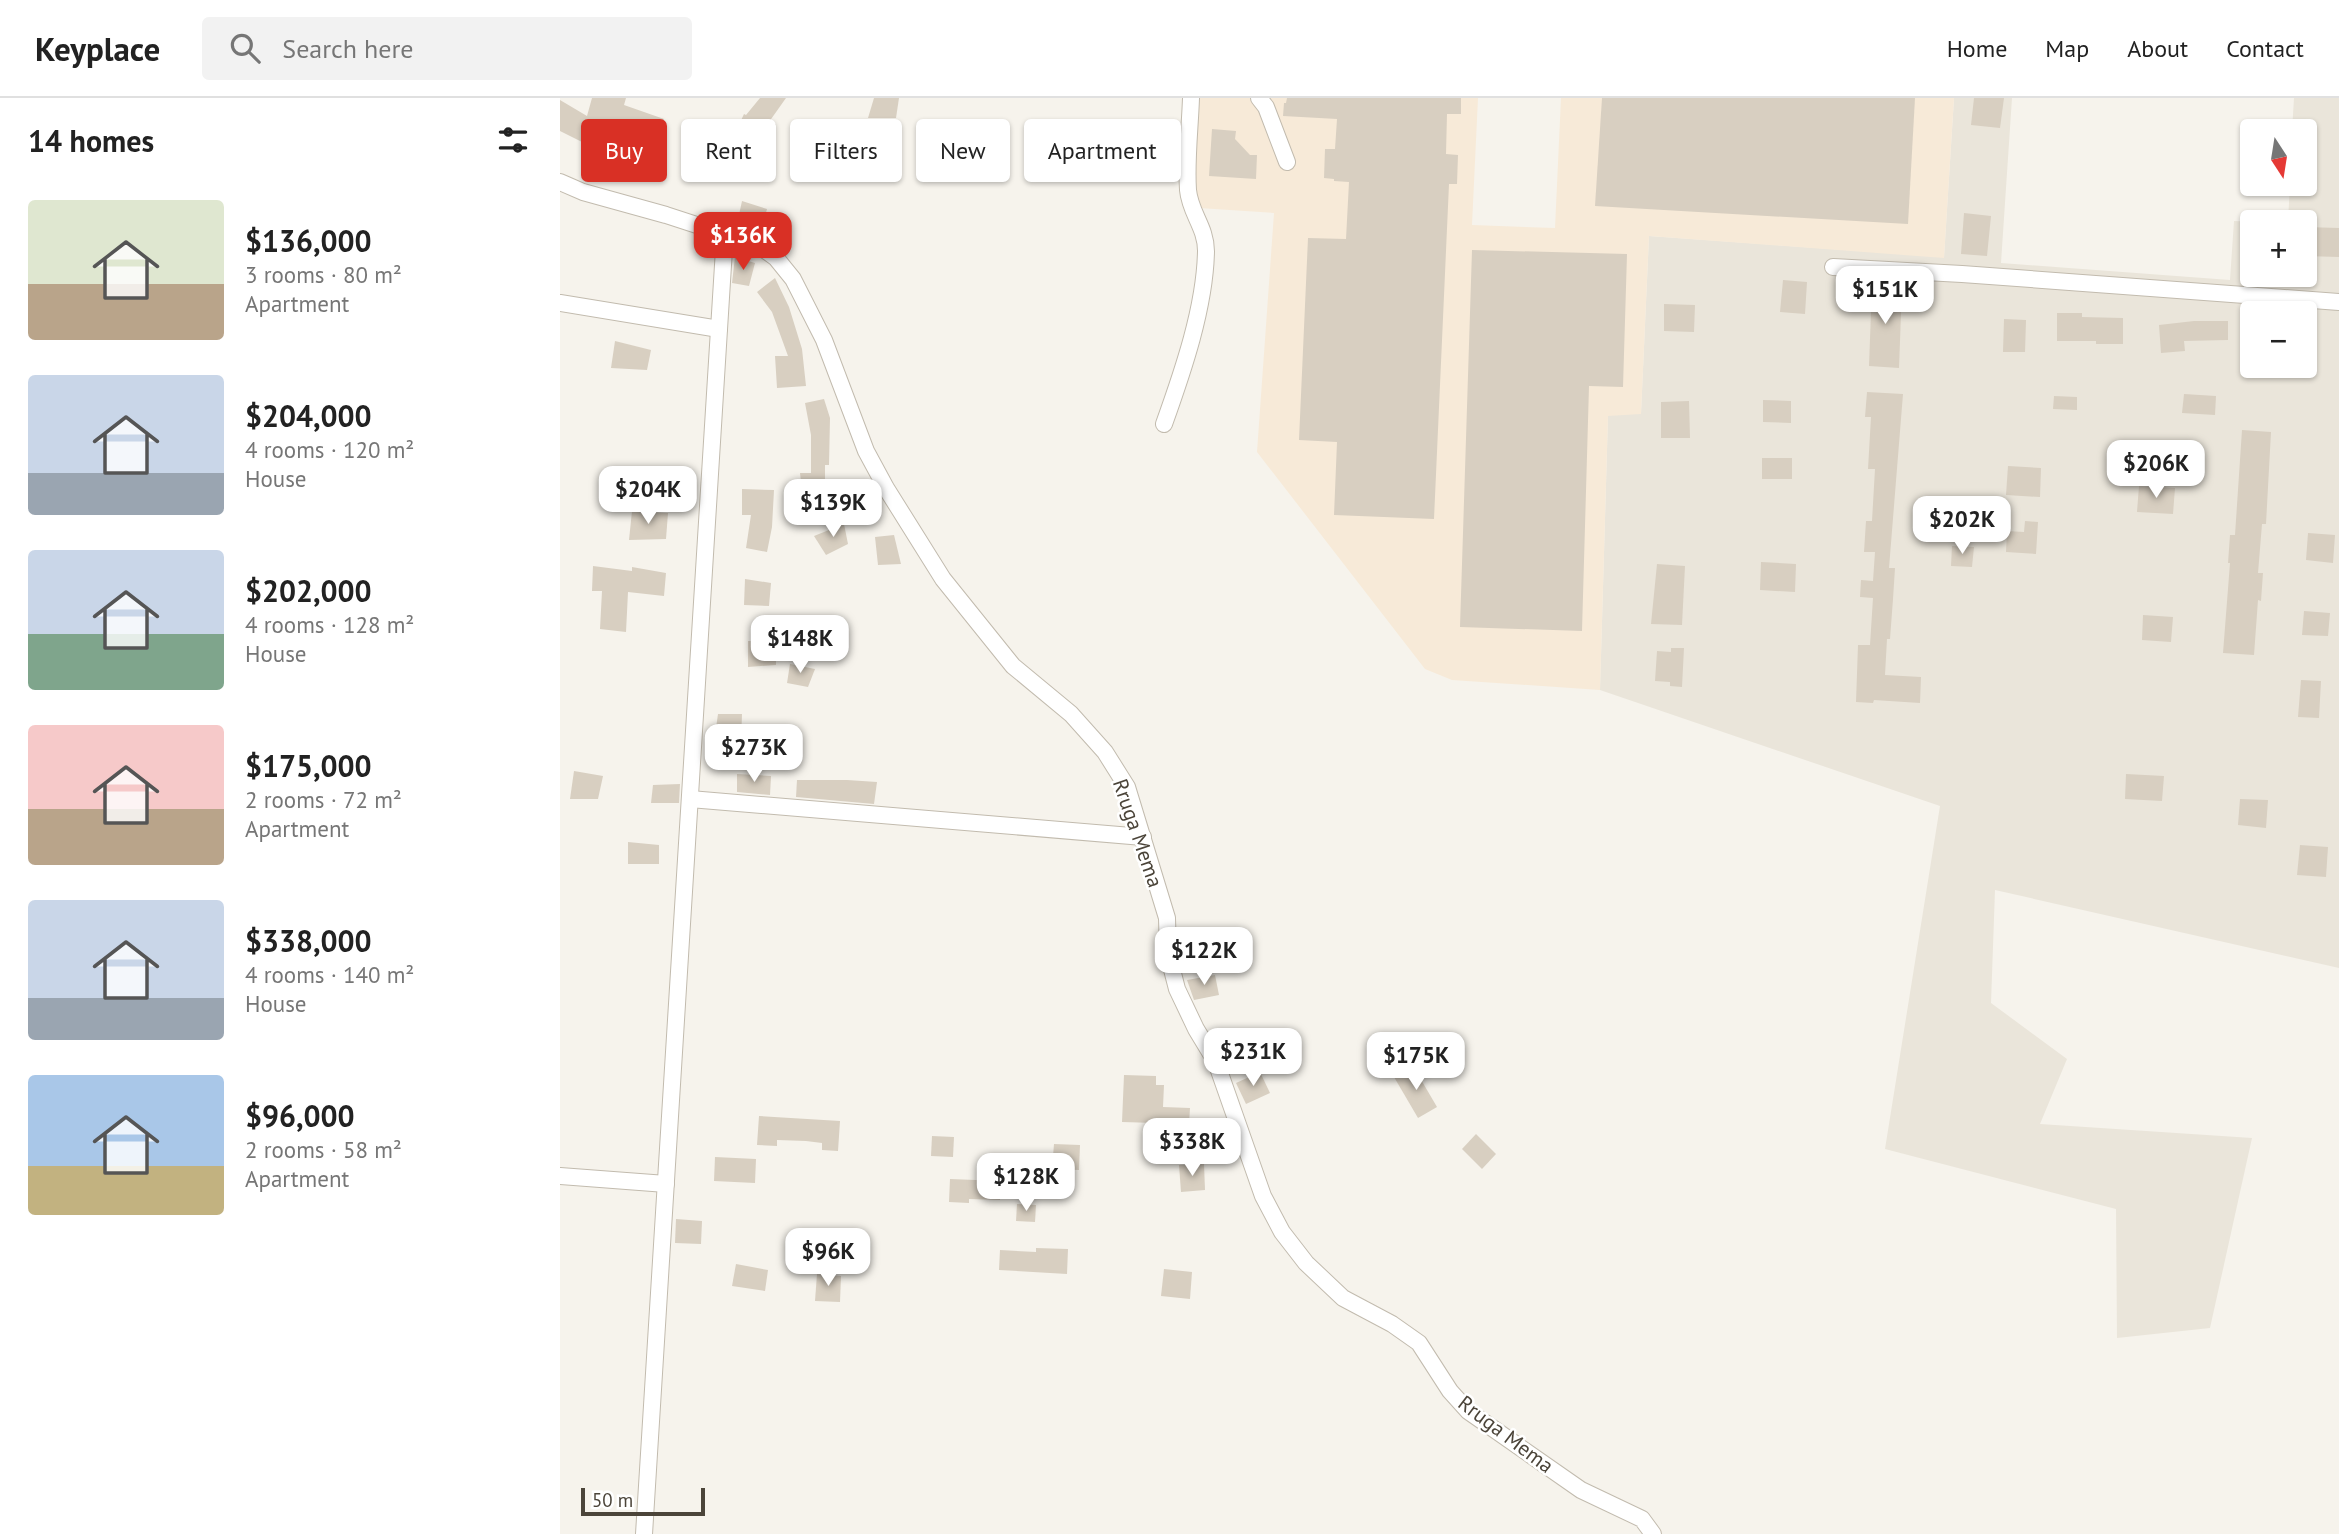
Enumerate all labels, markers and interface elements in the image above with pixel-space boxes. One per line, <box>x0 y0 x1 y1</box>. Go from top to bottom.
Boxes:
search box <box>202 17 692 80</box>
text: Keyplace <box>35 27 160 70</box>
icon: search <box>226 29 264 67</box>
text: Search here <box>282 32 413 65</box>
text: Home <box>1947 33 2007 64</box>
text: Map <box>2045 33 2089 64</box>
text: About <box>2127 33 2188 64</box>
text: Contact <box>2226 33 2304 64</box>
chip: Buy <box>581 119 667 182</box>
chip: Rent <box>681 119 776 182</box>
chip: Filters <box>790 119 902 182</box>
chip: New <box>916 119 1010 182</box>
chip: Apartment <box>1024 119 1181 182</box>
north arrow <box>2240 119 2317 196</box>
map controls <box>2240 119 2317 378</box>
text: 14 homes <box>28 121 154 160</box>
icon: filters <box>494 121 532 159</box>
button: + <box>2240 210 2317 287</box>
pin: $136K <box>694 212 792 272</box>
text: $136K <box>710 220 776 249</box>
text: $136,000 <box>245 221 372 260</box>
icon: home <box>84 228 168 312</box>
text: 3 rooms · 80 m² <box>245 260 402 289</box>
pin: $151K <box>1836 266 1934 326</box>
text: $151K <box>1852 274 1918 303</box>
text: Apartment <box>245 289 349 318</box>
button: − <box>2240 301 2317 378</box>
text: $204,000 <box>245 396 372 435</box>
icon: home <box>84 403 168 487</box>
text: 4 rooms · 120 m² <box>245 435 414 464</box>
pin: $206K <box>2107 440 2205 500</box>
text: $206K <box>2123 448 2189 477</box>
text: House <box>245 464 307 493</box>
pin: $204K <box>599 466 697 526</box>
text: $204K <box>615 474 681 503</box>
pin: $139K <box>784 480 882 539</box>
text: $139K <box>800 487 866 516</box>
pin: $202K <box>1913 496 2011 556</box>
text: $202K <box>1929 504 1995 533</box>
text: $202,000 <box>245 571 372 610</box>
icon: home <box>84 578 168 662</box>
text: 4 rooms · 128 m² <box>245 610 414 639</box>
pin: $148K <box>751 616 849 675</box>
text: $148K <box>767 623 833 652</box>
text: House <box>245 639 307 668</box>
pin: $273K <box>705 724 803 784</box>
text: $273K <box>721 732 787 761</box>
text: $175,000 <box>245 746 372 785</box>
icon: home <box>84 753 168 837</box>
street label: Rruga Mema <box>1107 775 1169 891</box>
text: 2 rooms · 72 m² <box>245 785 402 814</box>
text: Apartment <box>245 814 349 843</box>
text: $338,000 <box>245 921 372 960</box>
icon: home <box>84 928 168 1012</box>
pin: $122K <box>1155 928 1253 987</box>
text: $122K <box>1171 935 1237 964</box>
text: 4 rooms · 140 m² <box>245 960 414 989</box>
text: House <box>245 989 307 1018</box>
pin: $231K <box>1204 1028 1302 1088</box>
pin: $175K <box>1367 1032 1465 1092</box>
text: $231K <box>1220 1036 1286 1065</box>
text: $175K <box>1383 1040 1449 1069</box>
text: $96,000 <box>245 1096 355 1135</box>
icon: home <box>84 1103 168 1187</box>
pin: $338K <box>1143 1118 1241 1178</box>
text: $338K <box>1159 1126 1225 1155</box>
text: 2 rooms · 58 m² <box>245 1135 402 1164</box>
pin: $128K <box>977 1154 1075 1213</box>
text: $128K <box>993 1161 1059 1190</box>
text: Apartment <box>245 1164 349 1193</box>
pin: $96K <box>787 1228 869 1288</box>
text: $96K <box>801 1236 855 1265</box>
street label: Rruga Mema <box>1453 1389 1559 1479</box>
scale bar <box>581 1485 705 1517</box>
text: 50 m <box>592 1488 633 1512</box>

